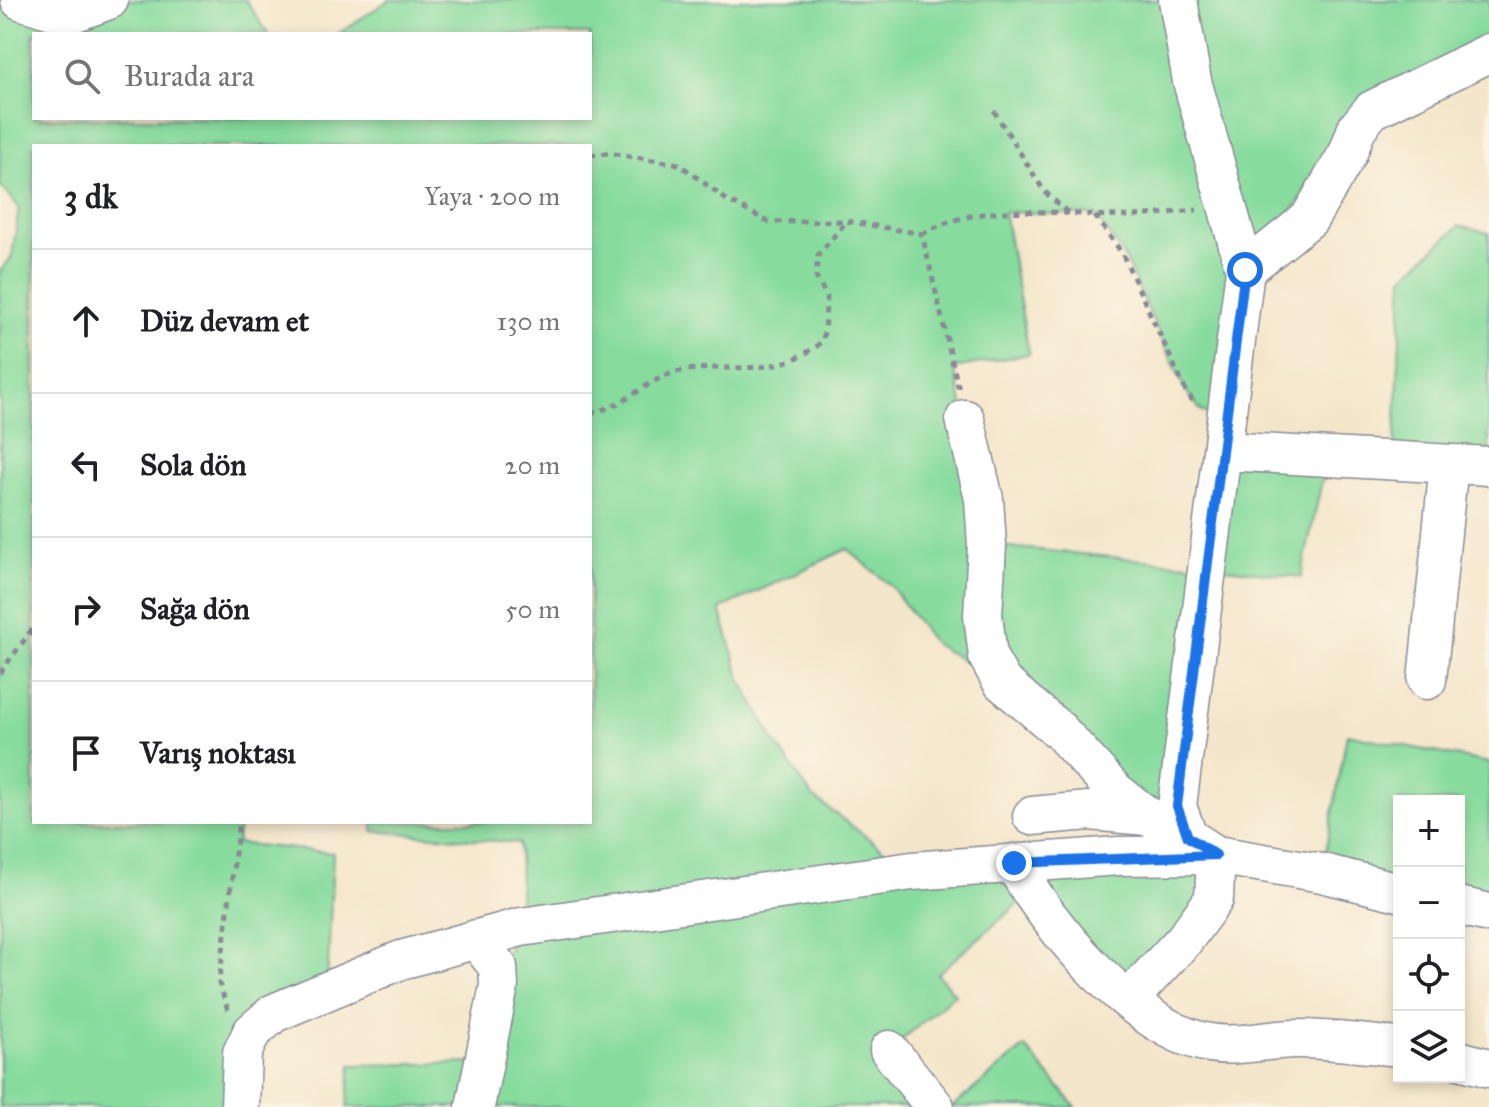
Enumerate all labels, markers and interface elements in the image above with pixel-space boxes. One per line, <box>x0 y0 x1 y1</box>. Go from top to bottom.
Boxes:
search box <box>32 32 592 120</box>
icon: search <box>60 54 104 98</box>
text: Burada ara <box>124 58 255 94</box>
text: 3 dk <box>64 176 118 217</box>
text: Yaya · 200 m <box>424 180 560 212</box>
route start <box>1227 252 1263 288</box>
icon: ahead <box>64 299 108 343</box>
text: Düz devam et <box>140 303 309 339</box>
text: 130 m <box>497 305 560 337</box>
icon: left <box>64 443 108 487</box>
text: Sola dön <box>140 447 246 483</box>
text: 20 m <box>505 449 560 481</box>
icon: right <box>64 587 108 631</box>
text: Sağa dön <box>140 591 250 627</box>
text: 50 m <box>505 593 560 625</box>
icon: arrive <box>64 731 108 775</box>
text: Varış noktası <box>140 735 296 771</box>
map controls <box>1393 795 1465 1083</box>
button: + <box>1393 795 1465 867</box>
route end <box>996 845 1032 881</box>
button: − <box>1393 867 1465 939</box>
button: locate <box>1393 939 1465 1011</box>
button: layers <box>1393 1011 1465 1083</box>

